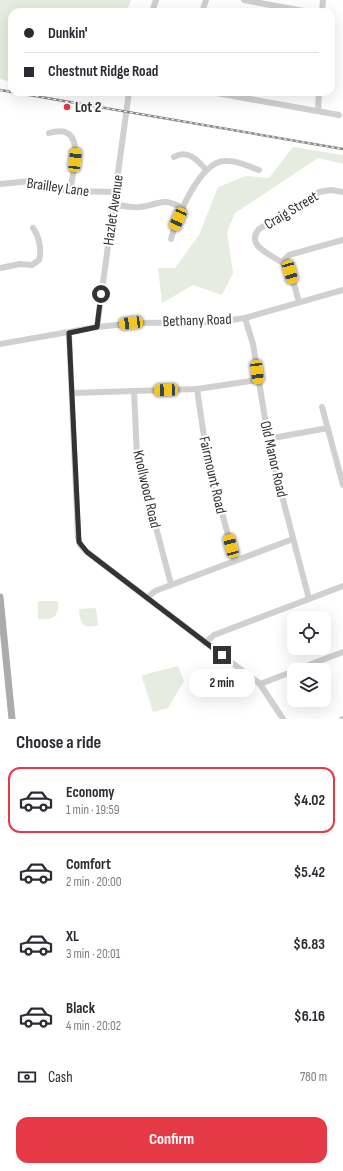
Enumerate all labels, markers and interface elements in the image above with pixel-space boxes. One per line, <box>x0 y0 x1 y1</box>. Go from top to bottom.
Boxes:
text: Dunkin' <box>48 24 87 43</box>
text: Chestnut Ridge Road <box>48 62 158 81</box>
place label: Lot 2 <box>75 98 101 117</box>
marker: Lot 2 <box>62 102 72 112</box>
car <box>68 147 82 173</box>
street label: Hazlet Avenue <box>99 173 128 247</box>
street label: Brailley Lane <box>26 174 90 201</box>
street label: Craig Street <box>261 187 322 234</box>
car <box>168 206 188 232</box>
car <box>281 259 299 285</box>
route start <box>92 285 110 303</box>
street label: Bethany Road <box>162 310 232 331</box>
car <box>118 316 144 330</box>
car <box>250 359 264 385</box>
car <box>154 384 178 396</box>
street label: Old Manor Road <box>256 419 292 499</box>
street label: Fairmount Road <box>194 435 231 516</box>
street label: Knollwood Road <box>128 448 165 530</box>
car <box>222 533 240 559</box>
map controls <box>287 611 331 707</box>
button: locate <box>287 611 331 655</box>
route end <box>213 646 231 664</box>
button: layers <box>287 663 331 707</box>
callout: 2 min <box>189 669 255 697</box>
text: 2 min <box>210 675 234 691</box>
text: Choose a ride <box>16 732 101 753</box>
icon: car <box>18 782 54 818</box>
text: Economy <box>66 783 115 802</box>
text: $4.02 <box>294 791 325 810</box>
text: 1 min · 19:59 <box>66 802 119 818</box>
icon: car <box>18 854 54 890</box>
text: Comfort <box>66 855 111 874</box>
text: $5.42 <box>294 863 325 882</box>
text: 2 min · 20:00 <box>66 874 122 890</box>
icon: car <box>18 926 54 962</box>
text: XL <box>66 927 79 946</box>
text: $6.83 <box>293 935 325 954</box>
text: 3 min · 20:01 <box>66 946 120 962</box>
icon: car <box>18 998 54 1034</box>
text: Black <box>66 999 95 1018</box>
text: $6.16 <box>294 1007 325 1026</box>
text: 4 min · 20:02 <box>66 1018 121 1034</box>
icon: cash <box>16 1066 38 1088</box>
text: Cash <box>48 1068 73 1087</box>
text: 780 m <box>300 1069 327 1085</box>
button: Confirm <box>16 1117 327 1163</box>

